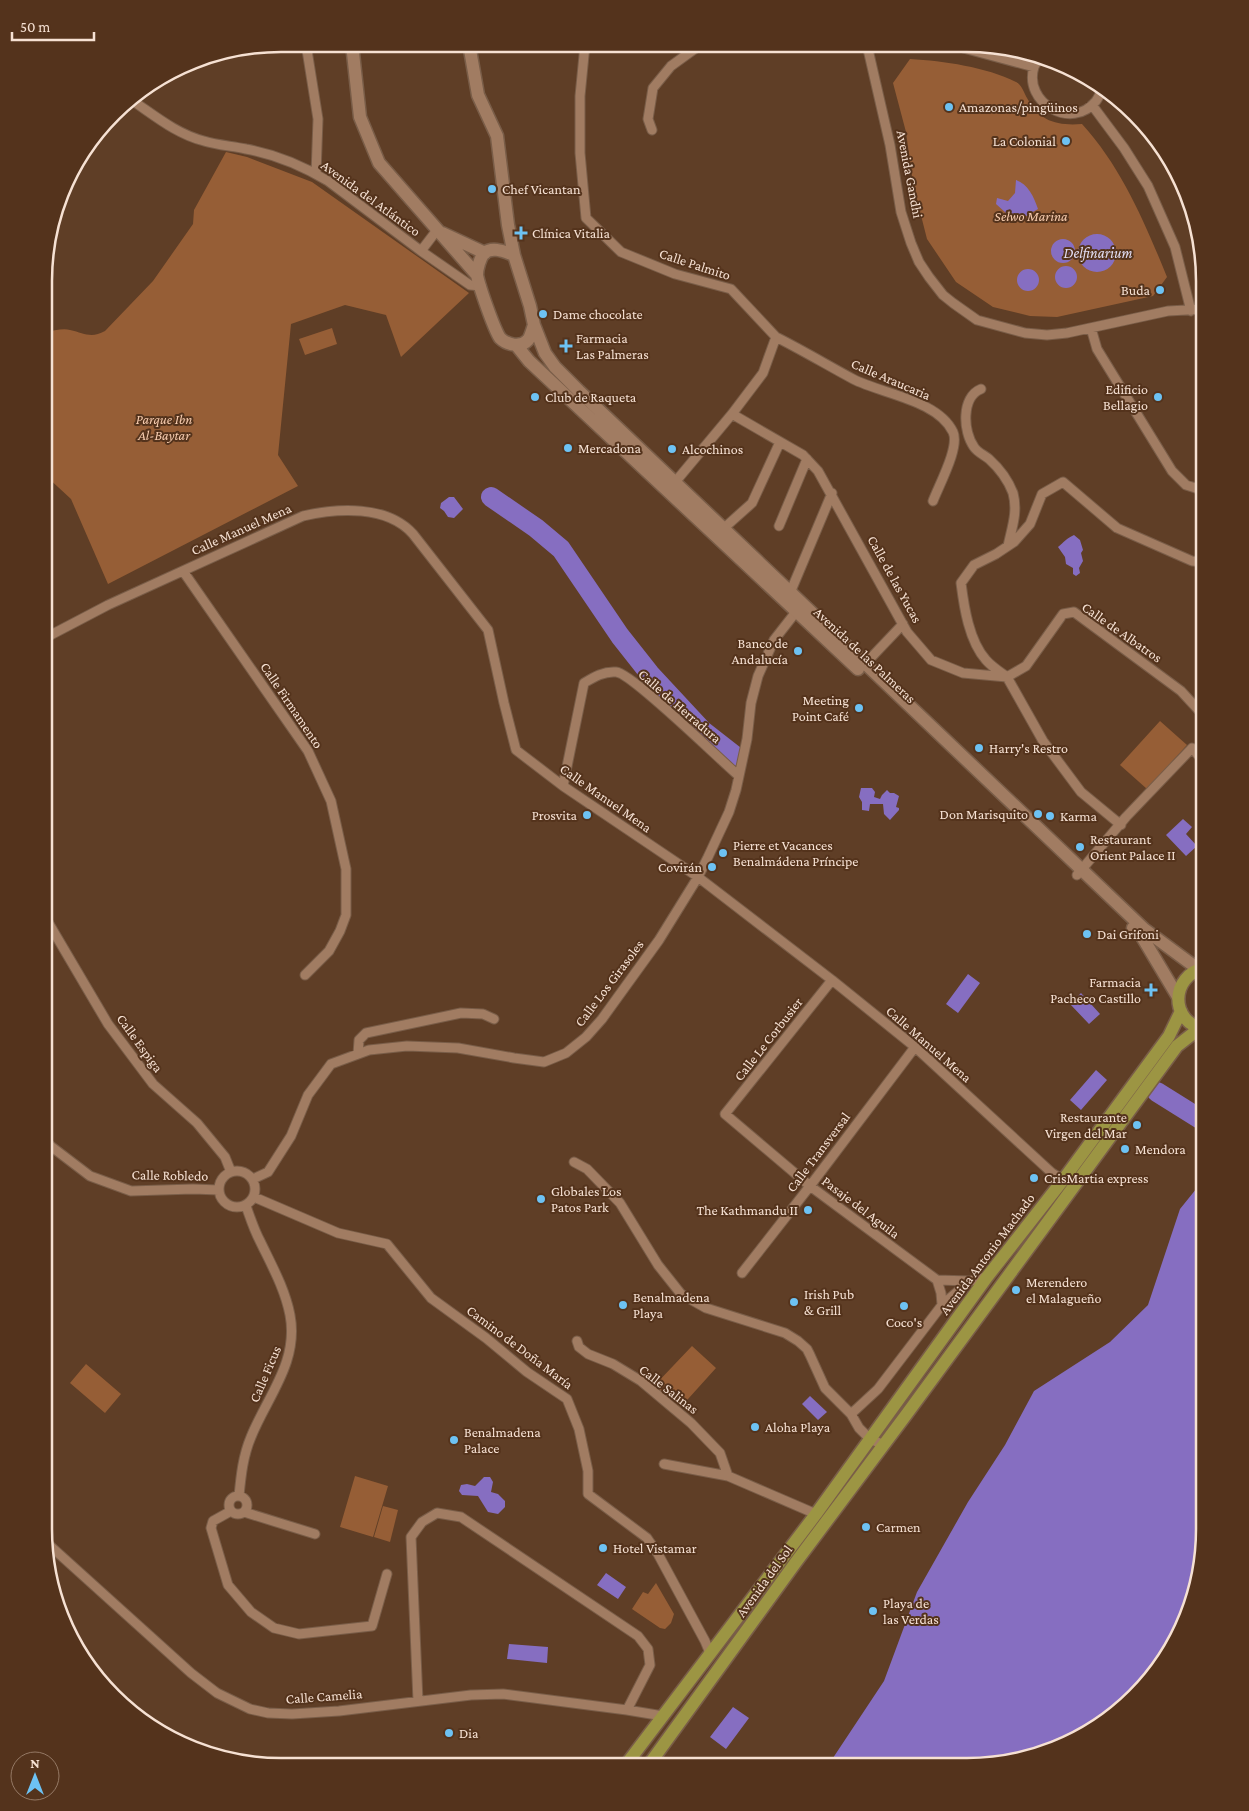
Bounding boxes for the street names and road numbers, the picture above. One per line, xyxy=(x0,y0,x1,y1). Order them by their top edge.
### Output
street label: Avenida Gandhi xyxy=(894,129,926,220)
street label: Avenida del Atlántico xyxy=(318,157,424,239)
street label: Calle Palmito xyxy=(657,245,733,283)
street label: Calle Araucaria xyxy=(849,355,934,403)
street label: Calle Manuel Mena xyxy=(188,500,294,558)
street label: Calle de las Yucas xyxy=(864,533,926,625)
street label: Calle de Albatros xyxy=(1079,598,1165,666)
street label: Avenida de las Palmeras xyxy=(811,604,919,706)
street label: Calle Firmamento xyxy=(257,659,327,751)
street label: Calle de Herradura xyxy=(635,666,725,747)
street label: Calle Manuel Mena xyxy=(557,760,655,836)
street label: Calle Los Girasoles xyxy=(571,937,647,1029)
street label: Calle Le Corbusier xyxy=(730,994,806,1084)
street label: Calle Manuel Mena xyxy=(883,1003,975,1086)
street label: Calle Espiga xyxy=(114,1011,167,1076)
street label: Calle Transversal xyxy=(783,1109,853,1195)
street label: Calle Robledo xyxy=(132,1166,209,1184)
street label: Pasaje del Aguila xyxy=(818,1173,903,1243)
street label: Avenida Antonio Machado xyxy=(936,1190,1038,1318)
street label: Camino de Doña María xyxy=(464,1302,577,1392)
street label: Calle Ficus xyxy=(246,1343,284,1405)
street label: Calle Salinas xyxy=(636,1361,702,1417)
street label: Avenida del Sol xyxy=(733,1542,796,1620)
street label: Calle Camelia xyxy=(285,1685,363,1707)

